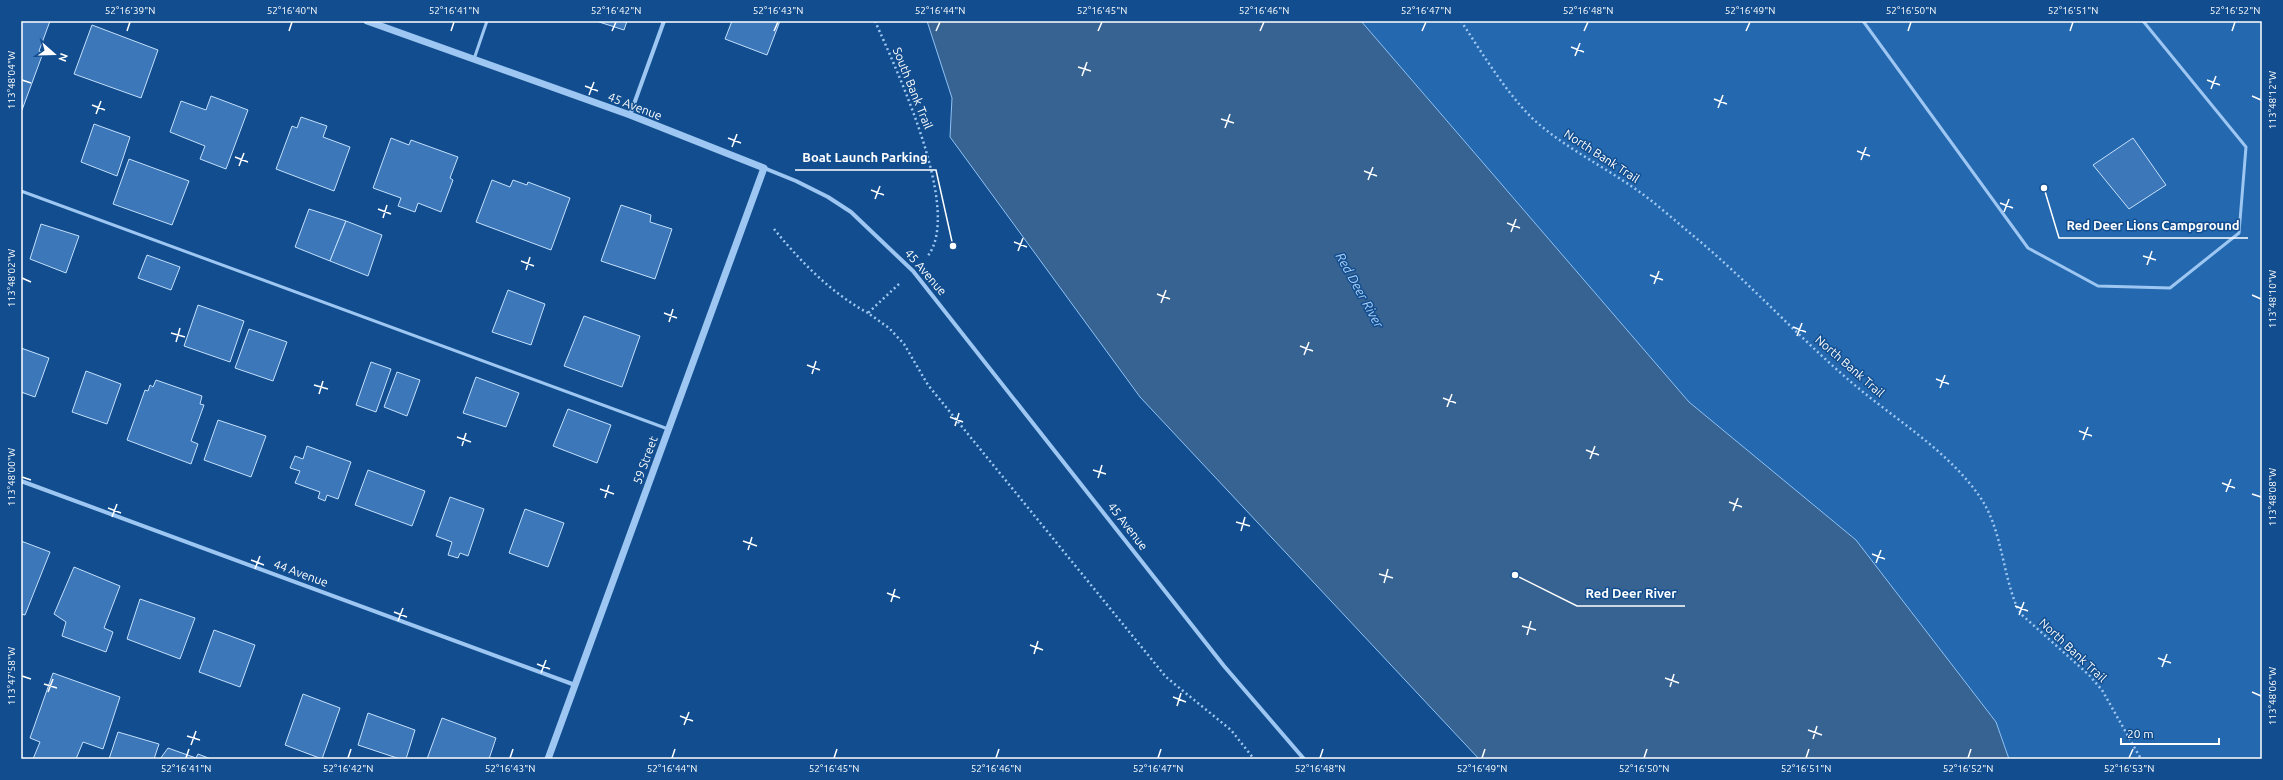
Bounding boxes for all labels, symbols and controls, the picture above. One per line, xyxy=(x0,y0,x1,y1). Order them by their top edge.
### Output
text: 52°16'39"N xyxy=(105,5,155,16)
text: 52°16'40"N xyxy=(267,5,317,16)
text: 52°16'41"N xyxy=(429,5,479,16)
text: 52°16'42"N xyxy=(591,5,641,16)
text: 52°16'43"N xyxy=(753,5,803,16)
text: 52°16'44"N xyxy=(915,5,965,16)
text: 52°16'45"N xyxy=(1077,5,1127,16)
text: 52°16'46"N xyxy=(1239,5,1289,16)
text: 52°16'47"N xyxy=(1401,5,1451,16)
text: 52°16'48"N xyxy=(1563,5,1613,16)
text: 52°16'49"N xyxy=(1725,5,1775,16)
text: 52°16'50"N xyxy=(1886,5,1936,16)
text: 52°16'51"N xyxy=(2048,5,2098,16)
text: 52°16'52"N xyxy=(2210,5,2260,16)
north arrow xyxy=(34,34,74,74)
street label: South Bank Trail xyxy=(891,45,935,131)
text: 113°48'04"W xyxy=(6,51,17,109)
text: N xyxy=(56,52,70,63)
text: 113°48'12"W xyxy=(2267,71,2278,129)
street label: 45 Avenue xyxy=(606,90,664,122)
street label: North Bank Trail xyxy=(1562,127,1642,185)
callout: Boat Launch Parking xyxy=(795,145,936,170)
text: Boat Launch Parking xyxy=(802,150,928,164)
callout: Red Deer Lions Campground xyxy=(2059,213,2248,238)
text: Red Deer Lions Campground xyxy=(2066,218,2240,232)
street label: 45 Avenue xyxy=(902,246,950,298)
text: 113°48'02"W xyxy=(6,249,17,307)
water label: Red Deer River xyxy=(1334,250,1387,331)
text: 113°48'10"W xyxy=(2267,270,2278,328)
street label: North Bank Trail xyxy=(1813,333,1887,399)
street label: 59 Street xyxy=(630,434,660,486)
text: 113°48'00"W xyxy=(6,448,17,506)
text: 113°48'08"W xyxy=(2267,468,2278,526)
street label: 45 Avenue xyxy=(1105,500,1151,552)
street label: 44 Avenue xyxy=(272,557,330,589)
callout: Red Deer River xyxy=(1577,581,1685,606)
text: Red Deer River xyxy=(1585,586,1677,600)
street label: North Bank Trail xyxy=(2037,616,2109,684)
text: 113°47'58"W xyxy=(6,647,17,705)
text: 113°48'06"W xyxy=(2267,667,2278,725)
scale bar xyxy=(2121,720,2219,746)
text: 20 m xyxy=(2127,727,2154,740)
text: 52°16'41"N xyxy=(161,763,211,774)
text: 52°16'42"N xyxy=(323,763,373,774)
text: 52°16'43"N xyxy=(485,763,535,774)
text: 52°16'44"N xyxy=(647,763,697,774)
text: 52°16'45"N xyxy=(809,763,859,774)
text: 52°16'46"N xyxy=(971,763,1021,774)
text: 52°16'47"N xyxy=(1133,763,1183,774)
text: 52°16'48"N xyxy=(1295,763,1345,774)
text: 52°16'49"N xyxy=(1457,763,1507,774)
text: 52°16'50"N xyxy=(1619,763,1669,774)
text: 52°16'51"N xyxy=(1781,763,1831,774)
text: 52°16'52"N xyxy=(1943,763,1993,774)
text: 52°16'53"N xyxy=(2104,763,2154,774)

